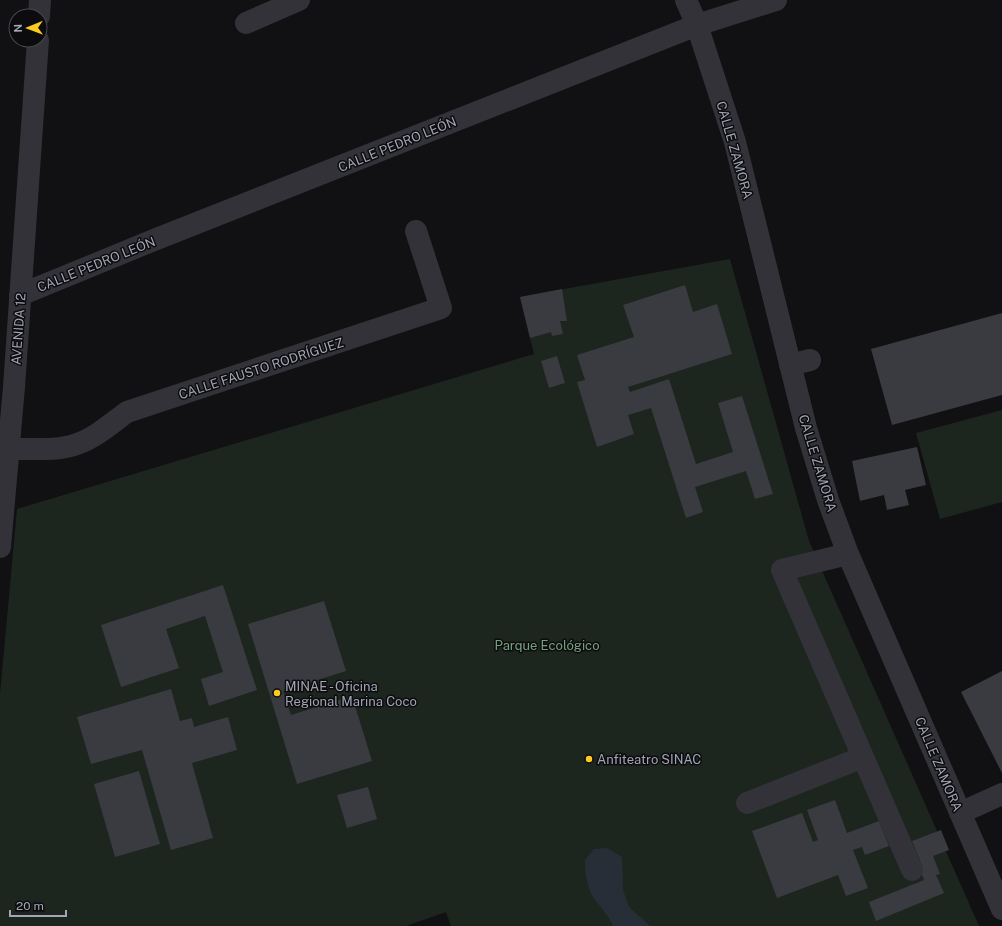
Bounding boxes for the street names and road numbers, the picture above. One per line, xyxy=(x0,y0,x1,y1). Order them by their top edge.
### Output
street label: CALLE ZAMORA xyxy=(713,100,756,201)
street label: CALLE PEDRO LEÓN xyxy=(336,113,458,175)
street label: CALLE PEDRO LEÓN xyxy=(35,233,157,295)
street label: AVENIDA 12 xyxy=(8,292,29,366)
street label: CALLE FAUSTO RODRÍGUEZ xyxy=(176,334,346,402)
street label: CALLE ZAMORA xyxy=(796,413,839,514)
street label: CALLE ZAMORA xyxy=(912,715,965,814)

